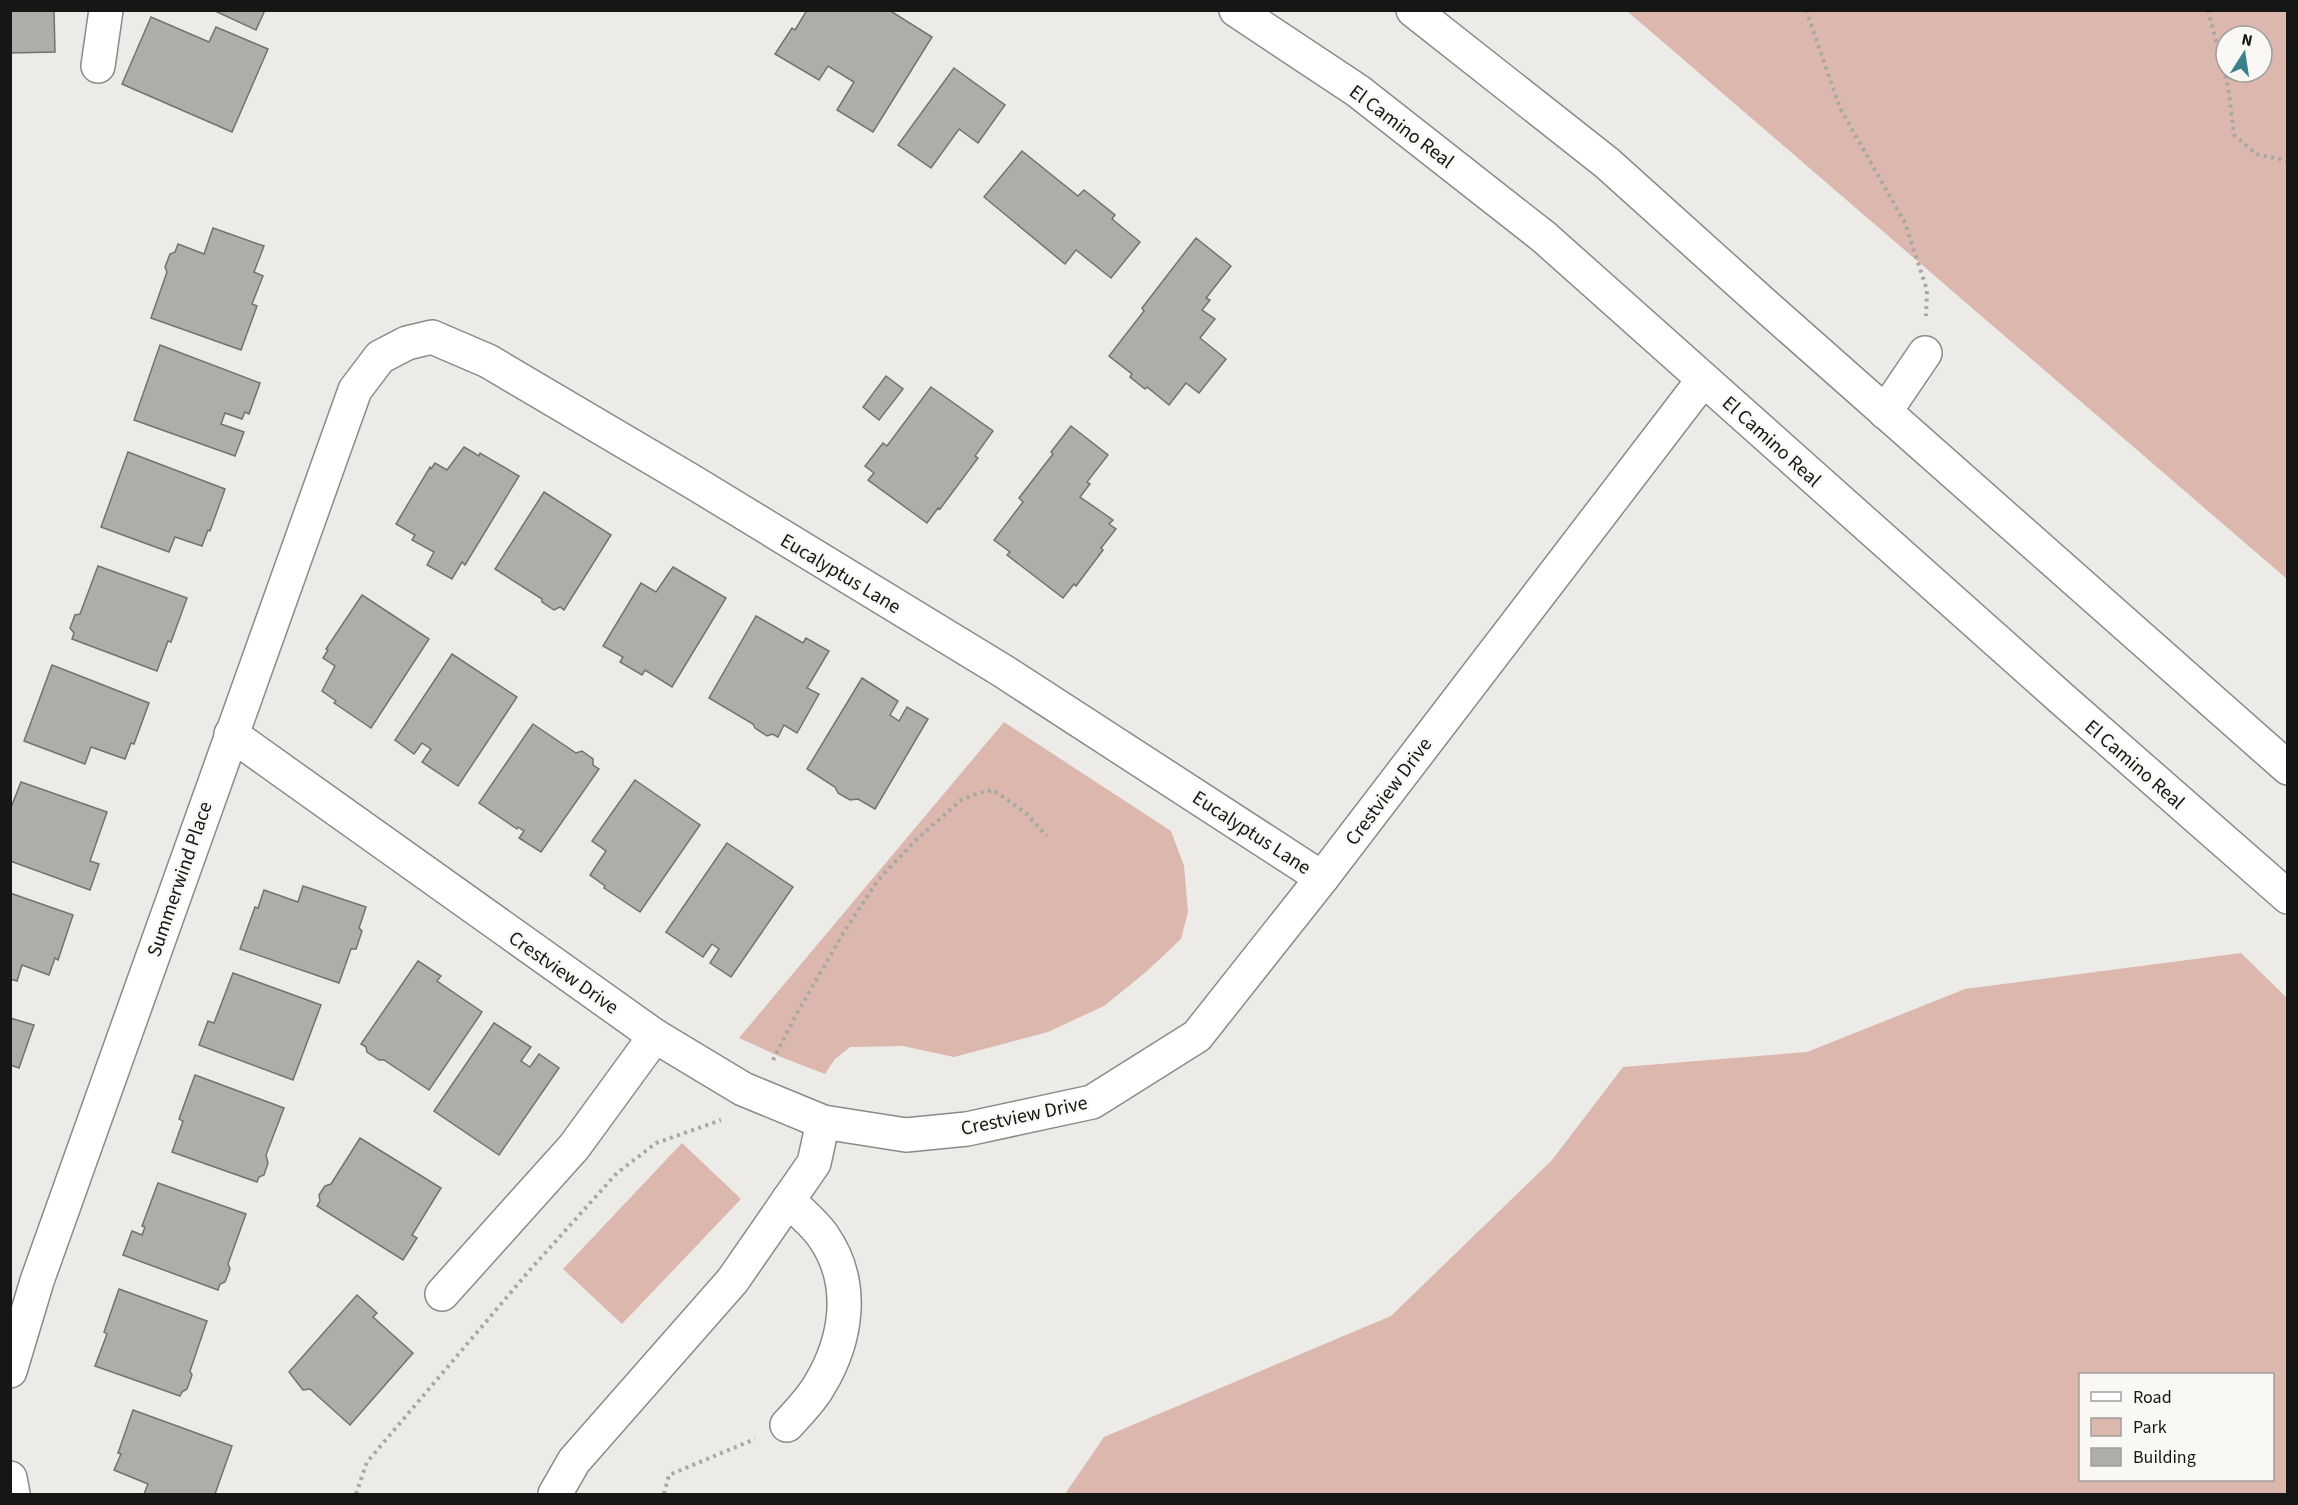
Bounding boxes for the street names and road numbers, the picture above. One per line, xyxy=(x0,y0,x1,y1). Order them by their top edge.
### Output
street label: El Camino Real xyxy=(1343,78,1460,175)
street label: El Camino Real xyxy=(1716,390,1827,494)
street label: Eucalyptus Lane xyxy=(775,527,906,621)
street label: El Camino Real xyxy=(2078,713,2190,816)
street label: Crestview Drive xyxy=(1339,732,1439,851)
street label: Eucalyptus Lane xyxy=(1187,784,1316,882)
street label: Summerwind Place xyxy=(140,798,220,961)
street label: Crestview Drive xyxy=(503,924,624,1021)
street label: Crestview Drive xyxy=(958,1089,1090,1143)

